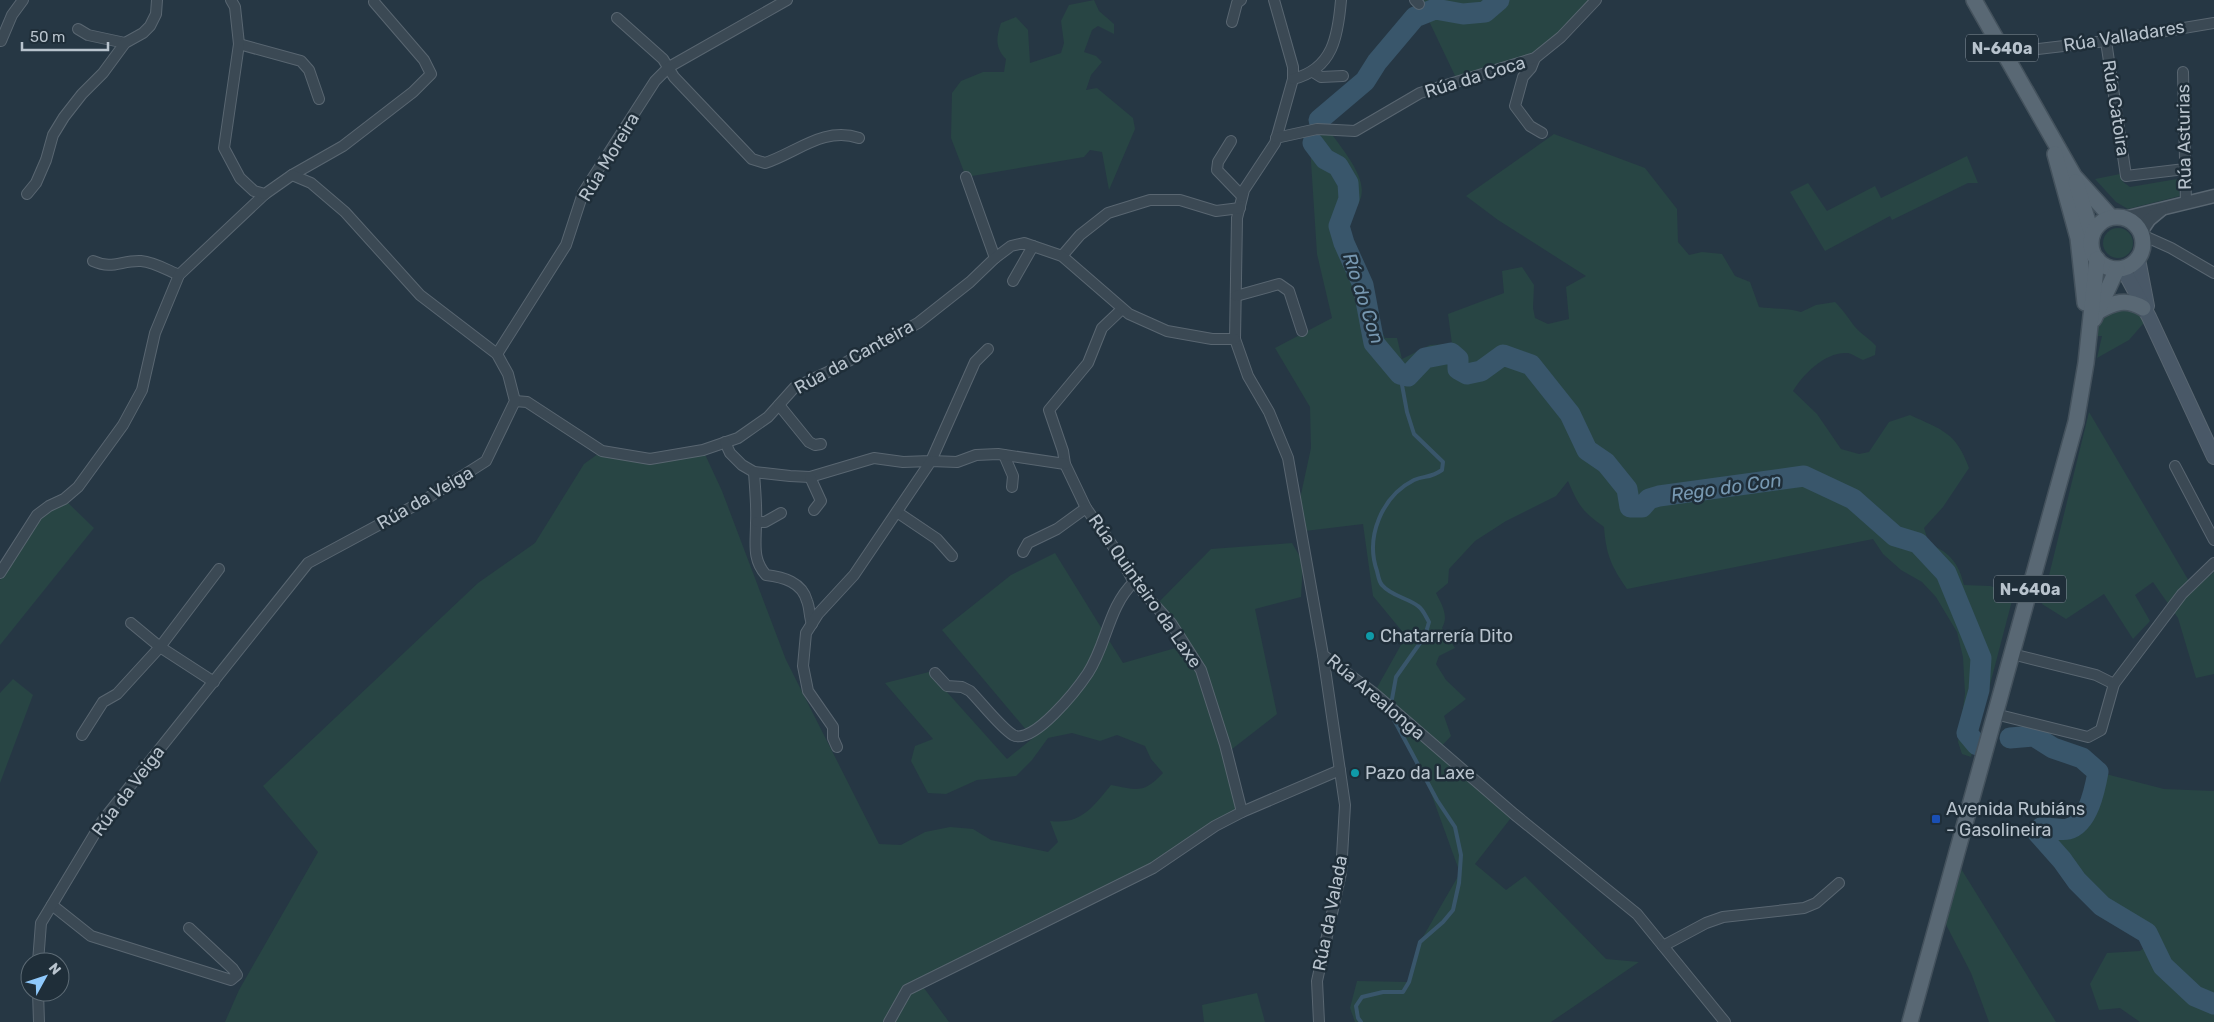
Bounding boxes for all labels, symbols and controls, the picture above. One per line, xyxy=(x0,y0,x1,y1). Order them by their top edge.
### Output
street label: Rúa Valladares xyxy=(2062,16,2186,56)
scale bar xyxy=(22,20,109,52)
text: 50 m xyxy=(30,28,65,46)
road number: N-640a xyxy=(1966,34,2038,62)
street label: Rúa da Coca xyxy=(1422,51,1528,103)
street label: Rúa Catoira xyxy=(2098,58,2134,158)
street label: Rúa Asturias xyxy=(2172,84,2196,190)
street label: Rúa Moreira xyxy=(574,109,644,205)
water label: Río do Con xyxy=(1338,250,1389,347)
street label: Rúa da Canteira xyxy=(791,315,917,399)
street label: Rúa da Veiga xyxy=(373,462,477,534)
water label: Rego do Con xyxy=(1669,468,1783,507)
street label: Rúa Quinteiro da Laxe xyxy=(1084,510,1206,672)
road number: N-640a xyxy=(1994,576,2066,602)
place label: Chatarrería Dito xyxy=(1380,625,1513,647)
marker: Chatarrería Dito xyxy=(1364,630,1376,642)
street label: Rúa Arealonga xyxy=(1322,650,1430,744)
street label: Rúa da Veiga xyxy=(87,741,169,841)
place label: Pazo da Laxe xyxy=(1365,762,1475,784)
marker: Pazo da Laxe xyxy=(1349,767,1361,779)
place label: Avenida Rubiáns - Gasolineira xyxy=(1946,798,2085,841)
marker: Avenida Rubiáns - Gasolineira xyxy=(1930,813,1942,825)
street label: Rúa da Valada xyxy=(1308,853,1352,973)
north arrow xyxy=(20,952,70,1002)
text: N xyxy=(45,960,64,978)

